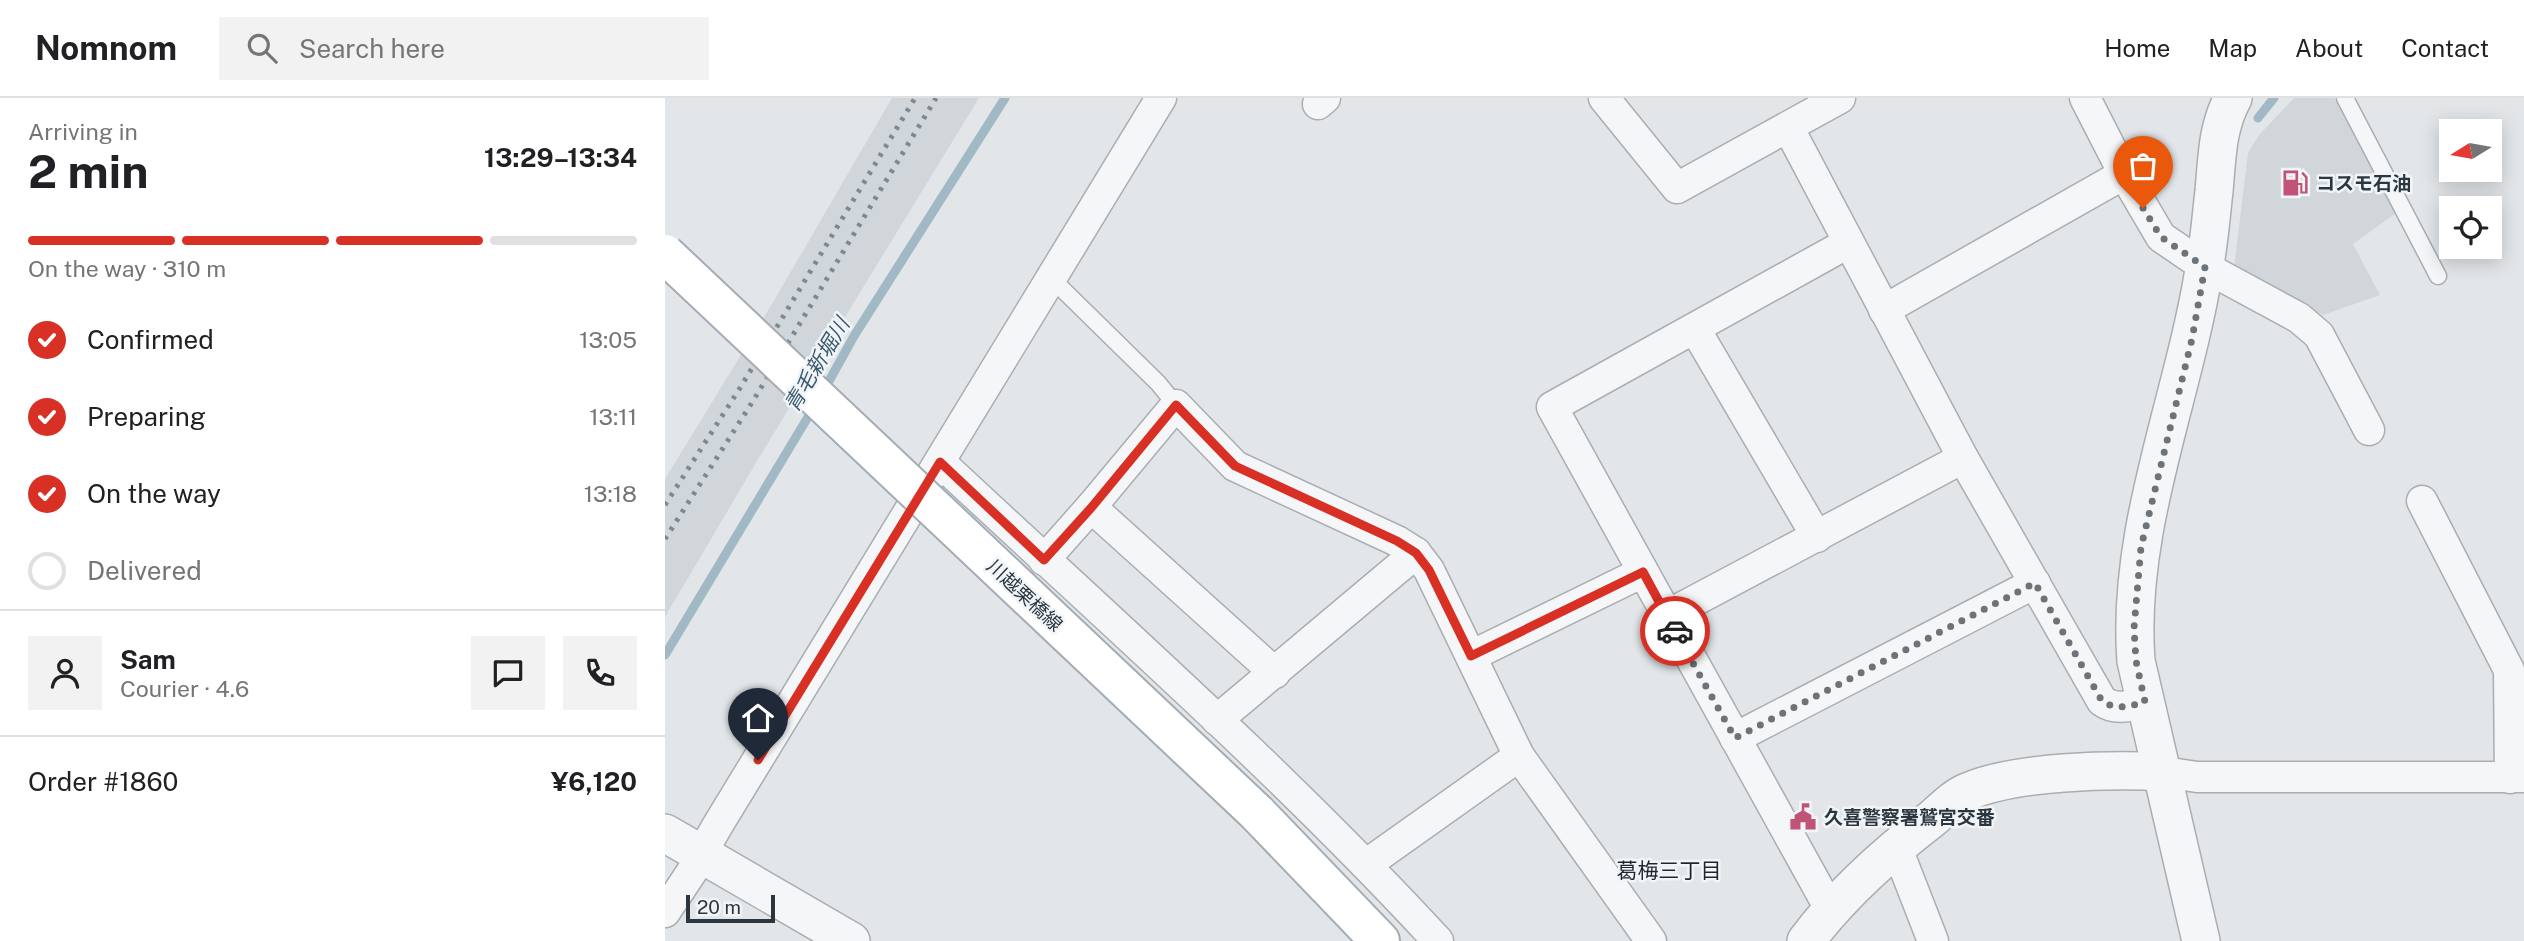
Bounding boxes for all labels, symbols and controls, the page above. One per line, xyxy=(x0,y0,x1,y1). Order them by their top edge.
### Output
search box xyxy=(219,17,709,80)
text: Nomnom xyxy=(35,29,177,67)
icon: search xyxy=(243,29,281,67)
text: Search here xyxy=(299,33,445,64)
text: Home xyxy=(2104,34,2170,62)
text: Map xyxy=(2208,34,2257,62)
text: About xyxy=(2295,34,2363,62)
text: Contact xyxy=(2401,34,2489,62)
text: Arriving in xyxy=(28,118,138,145)
north arrow xyxy=(2439,119,2503,182)
map controls xyxy=(2439,119,2502,259)
pin xyxy=(2113,136,2173,208)
text: 13:29–13:34 xyxy=(484,142,637,173)
text: 2 min xyxy=(28,144,148,198)
icon: bag xyxy=(2124,147,2162,185)
fuel station icon: コスモ石油 xyxy=(2280,168,2310,198)
place label: コスモ石油 xyxy=(2316,172,2411,194)
button: locate xyxy=(2439,196,2502,259)
text: On the way · 310 m xyxy=(28,255,226,282)
water label: 青毛新堀川 xyxy=(779,312,855,416)
icon: check xyxy=(28,321,66,359)
text: Confirmed xyxy=(87,324,214,355)
text: 13:05 xyxy=(579,326,637,353)
icon: check xyxy=(28,398,66,436)
text: Preparing xyxy=(87,401,206,432)
text: 13:11 xyxy=(589,403,637,430)
icon: check xyxy=(28,475,66,513)
text: On the way xyxy=(87,478,221,509)
text: 13:18 xyxy=(584,480,637,507)
text: Delivered xyxy=(87,555,202,586)
street label: 川越栗橋線 xyxy=(983,555,1067,635)
courier xyxy=(1640,596,1710,666)
icon: car xyxy=(1656,612,1694,650)
button: person xyxy=(28,636,102,710)
button: chat xyxy=(471,636,545,710)
button: phone xyxy=(563,636,637,710)
text: Sam xyxy=(120,644,176,675)
text: Courier · 4.6 xyxy=(120,675,249,702)
pin xyxy=(728,688,788,760)
icon: home xyxy=(739,699,777,737)
text: Order #1860 xyxy=(28,766,178,797)
text: ¥6,120 xyxy=(551,766,637,797)
public building icon: 久喜警察署鷲宮交番 xyxy=(1788,802,1818,832)
place label: 久喜警察署鷲宮交番 xyxy=(1824,806,1995,828)
district label: 葛梅三丁目 xyxy=(1617,858,1722,883)
scale bar xyxy=(686,892,775,924)
text: 20 m xyxy=(697,896,741,918)

